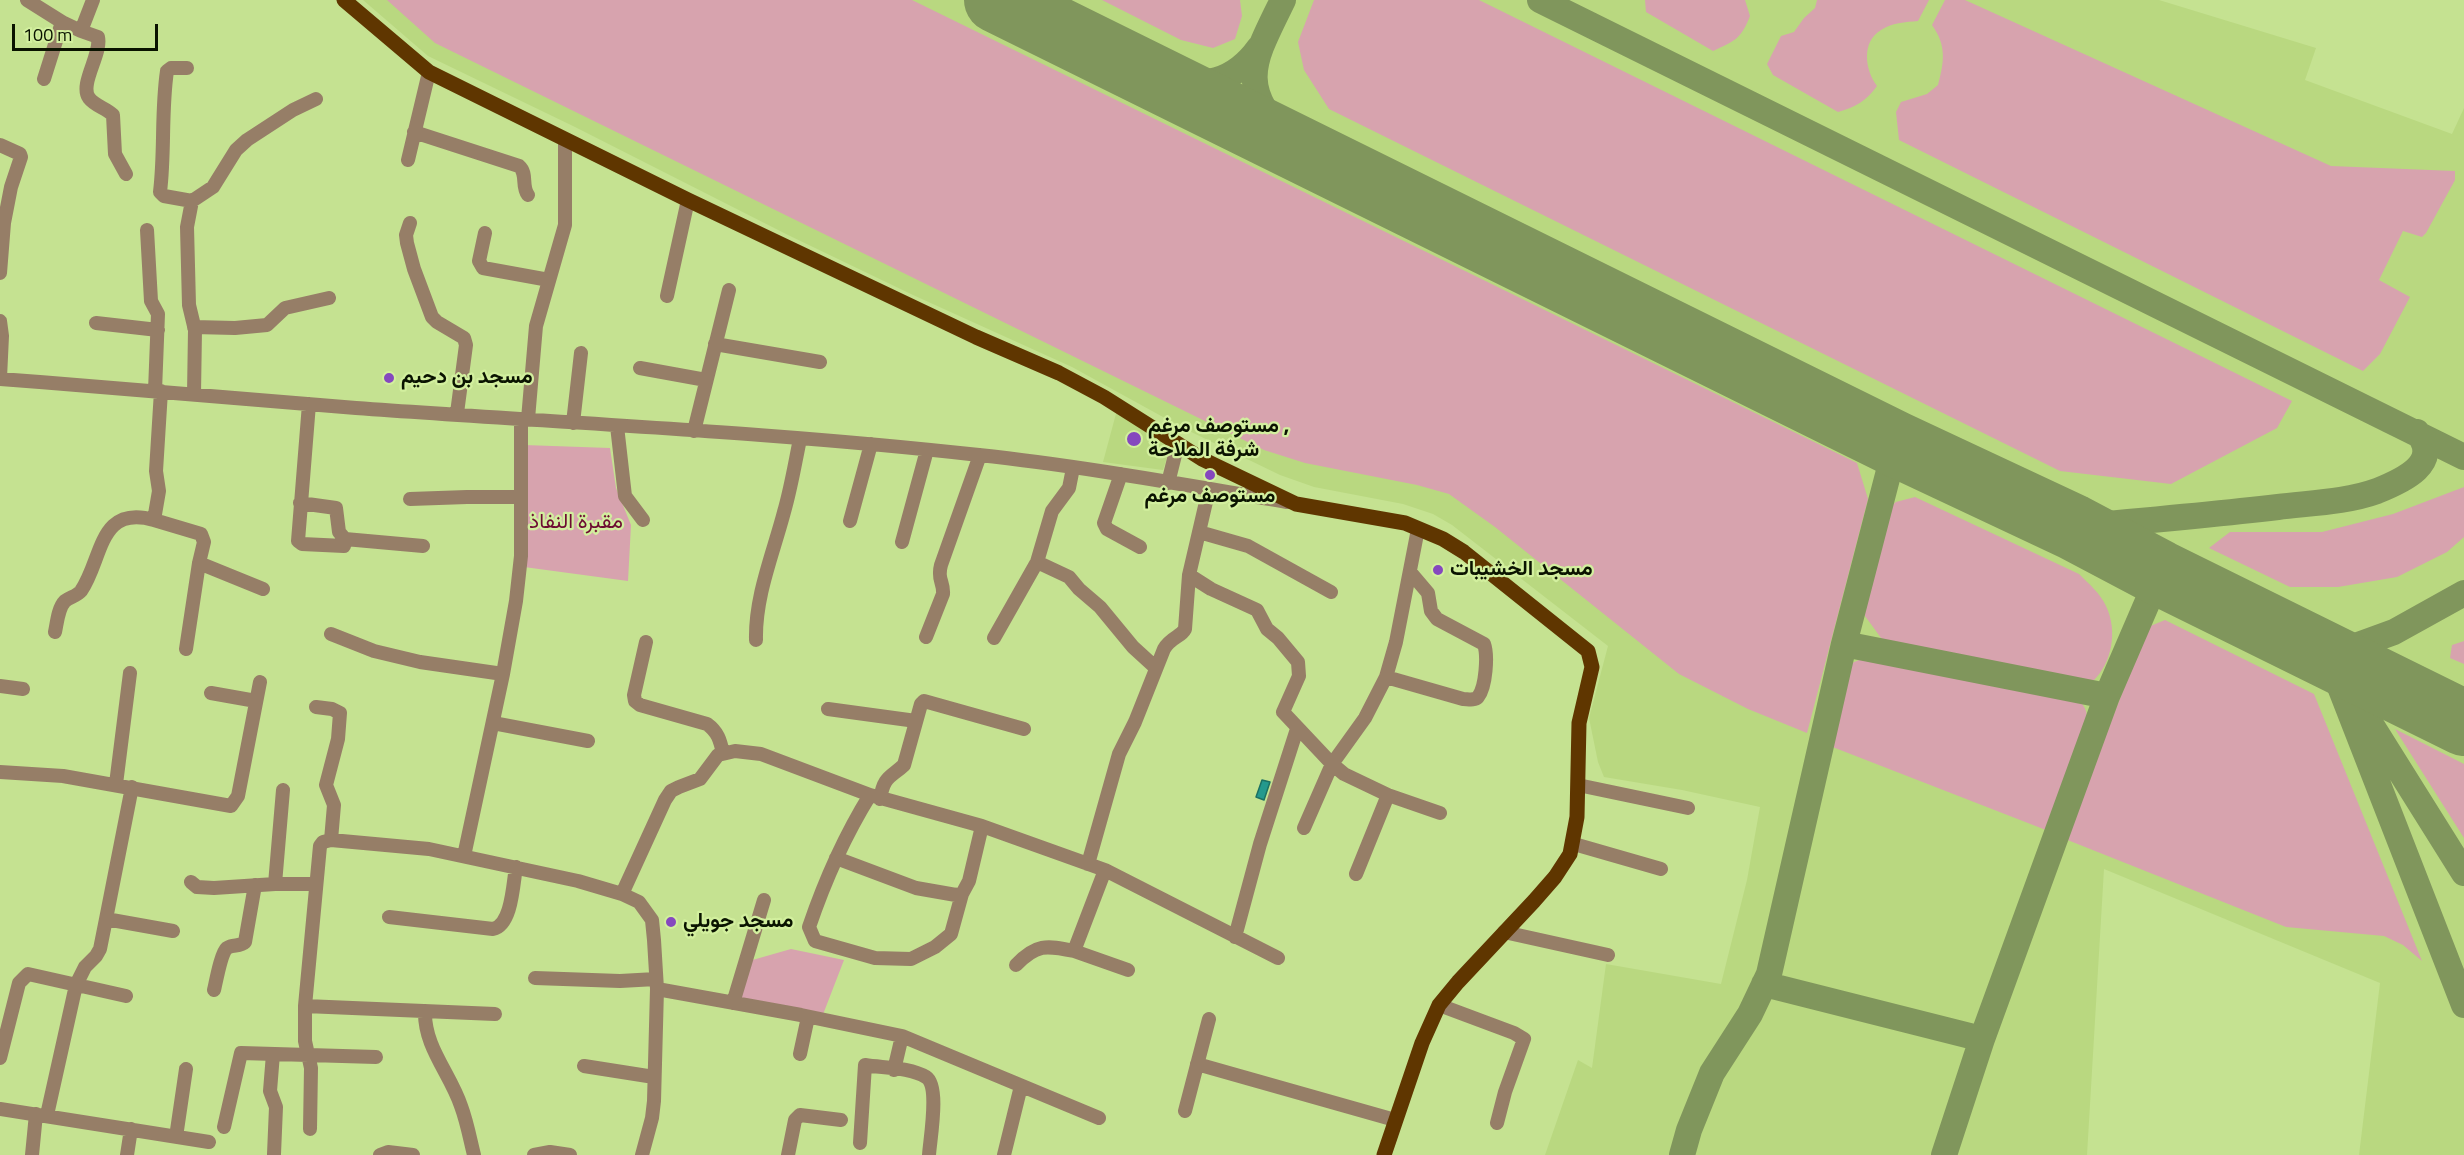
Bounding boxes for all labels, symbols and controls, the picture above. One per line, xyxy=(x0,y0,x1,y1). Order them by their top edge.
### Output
scale bar xyxy=(15,12,160,50)
text: 100 m xyxy=(23,21,72,48)
place label: مسجد بن دحيم xyxy=(401,365,533,391)
marker: مسجد بن دحيم xyxy=(382,371,396,385)
place label: مستوصف مرغم , شرفة الملاحة xyxy=(1148,414,1289,464)
marker: مستوصف مرغم , شرفة الملاحة xyxy=(1125,430,1143,448)
marker: مستوصف مرغم xyxy=(1203,468,1217,482)
place label: مستوصف مرغم xyxy=(1144,484,1276,510)
park label: مقبرة النفاذ xyxy=(529,510,623,536)
place label: مسجد الخشيبات xyxy=(1450,557,1593,583)
marker: مسجد الخشيبات xyxy=(1431,563,1445,577)
place label: مسجد جويلي xyxy=(683,909,793,935)
marker: مسجد جويلي xyxy=(664,915,678,929)

